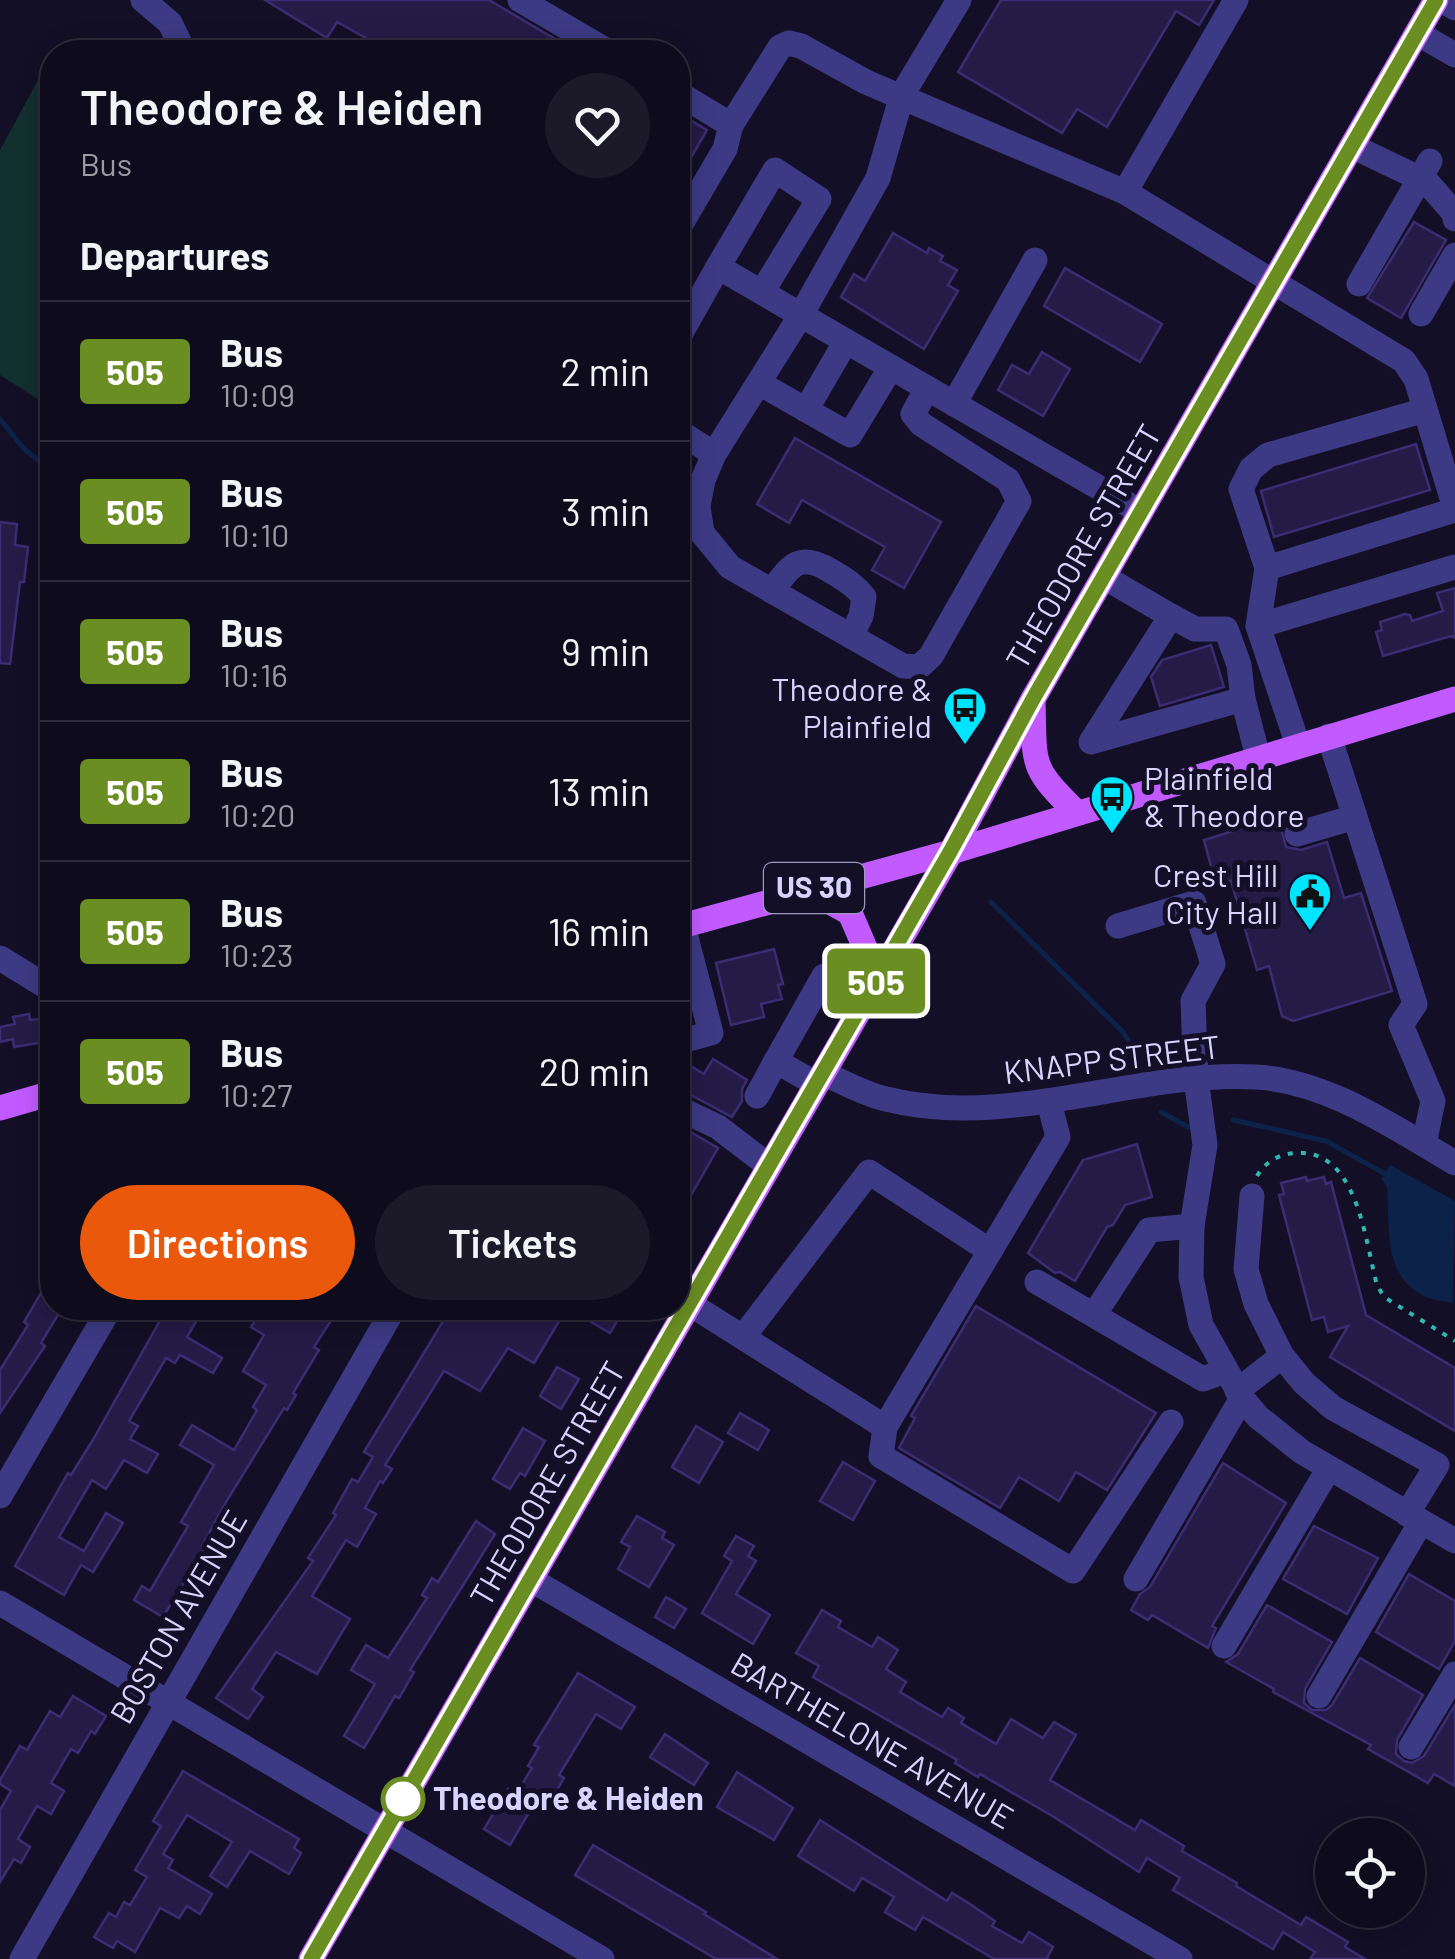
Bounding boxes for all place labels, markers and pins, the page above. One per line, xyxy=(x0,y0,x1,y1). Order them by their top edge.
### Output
place label: Theodore & Plainfield xyxy=(771,669,932,744)
bus stop icon: Theodore & Plainfield xyxy=(942,685,988,746)
place label: Plainfield & Theodore xyxy=(1144,758,1305,833)
bus stop icon: Plainfield & Theodore xyxy=(1089,774,1135,835)
place label: Crest Hill City Hall xyxy=(1153,855,1278,930)
public building icon: Crest Hill City Hall xyxy=(1287,871,1333,932)
marker: Theodore & Heiden xyxy=(382,1778,424,1820)
place label: Theodore & Heiden xyxy=(433,1778,704,1816)

